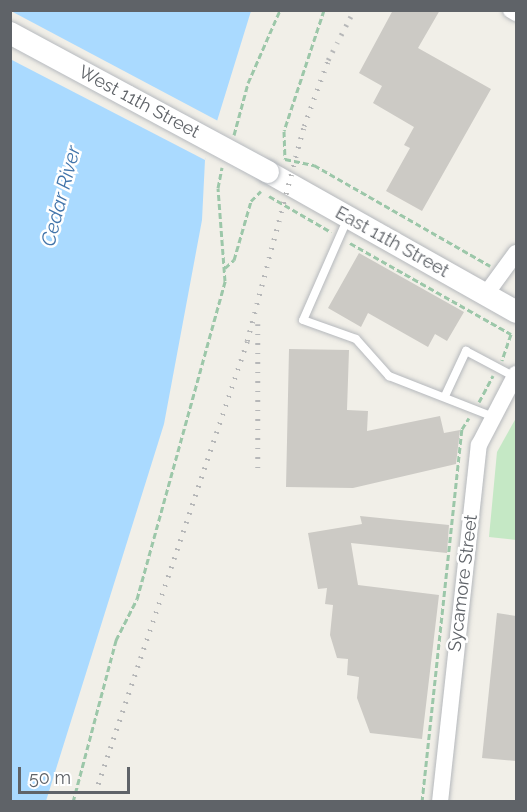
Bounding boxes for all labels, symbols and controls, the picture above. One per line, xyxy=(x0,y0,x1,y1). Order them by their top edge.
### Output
street label: West 11th Street xyxy=(75,61,203,143)
water label: Cedar River xyxy=(36,143,86,249)
street label: East 11th Street xyxy=(331,202,453,282)
street label: Sycamore Street xyxy=(444,513,482,653)
scale bar xyxy=(21,755,134,793)
text: 50 m xyxy=(29,767,71,788)

